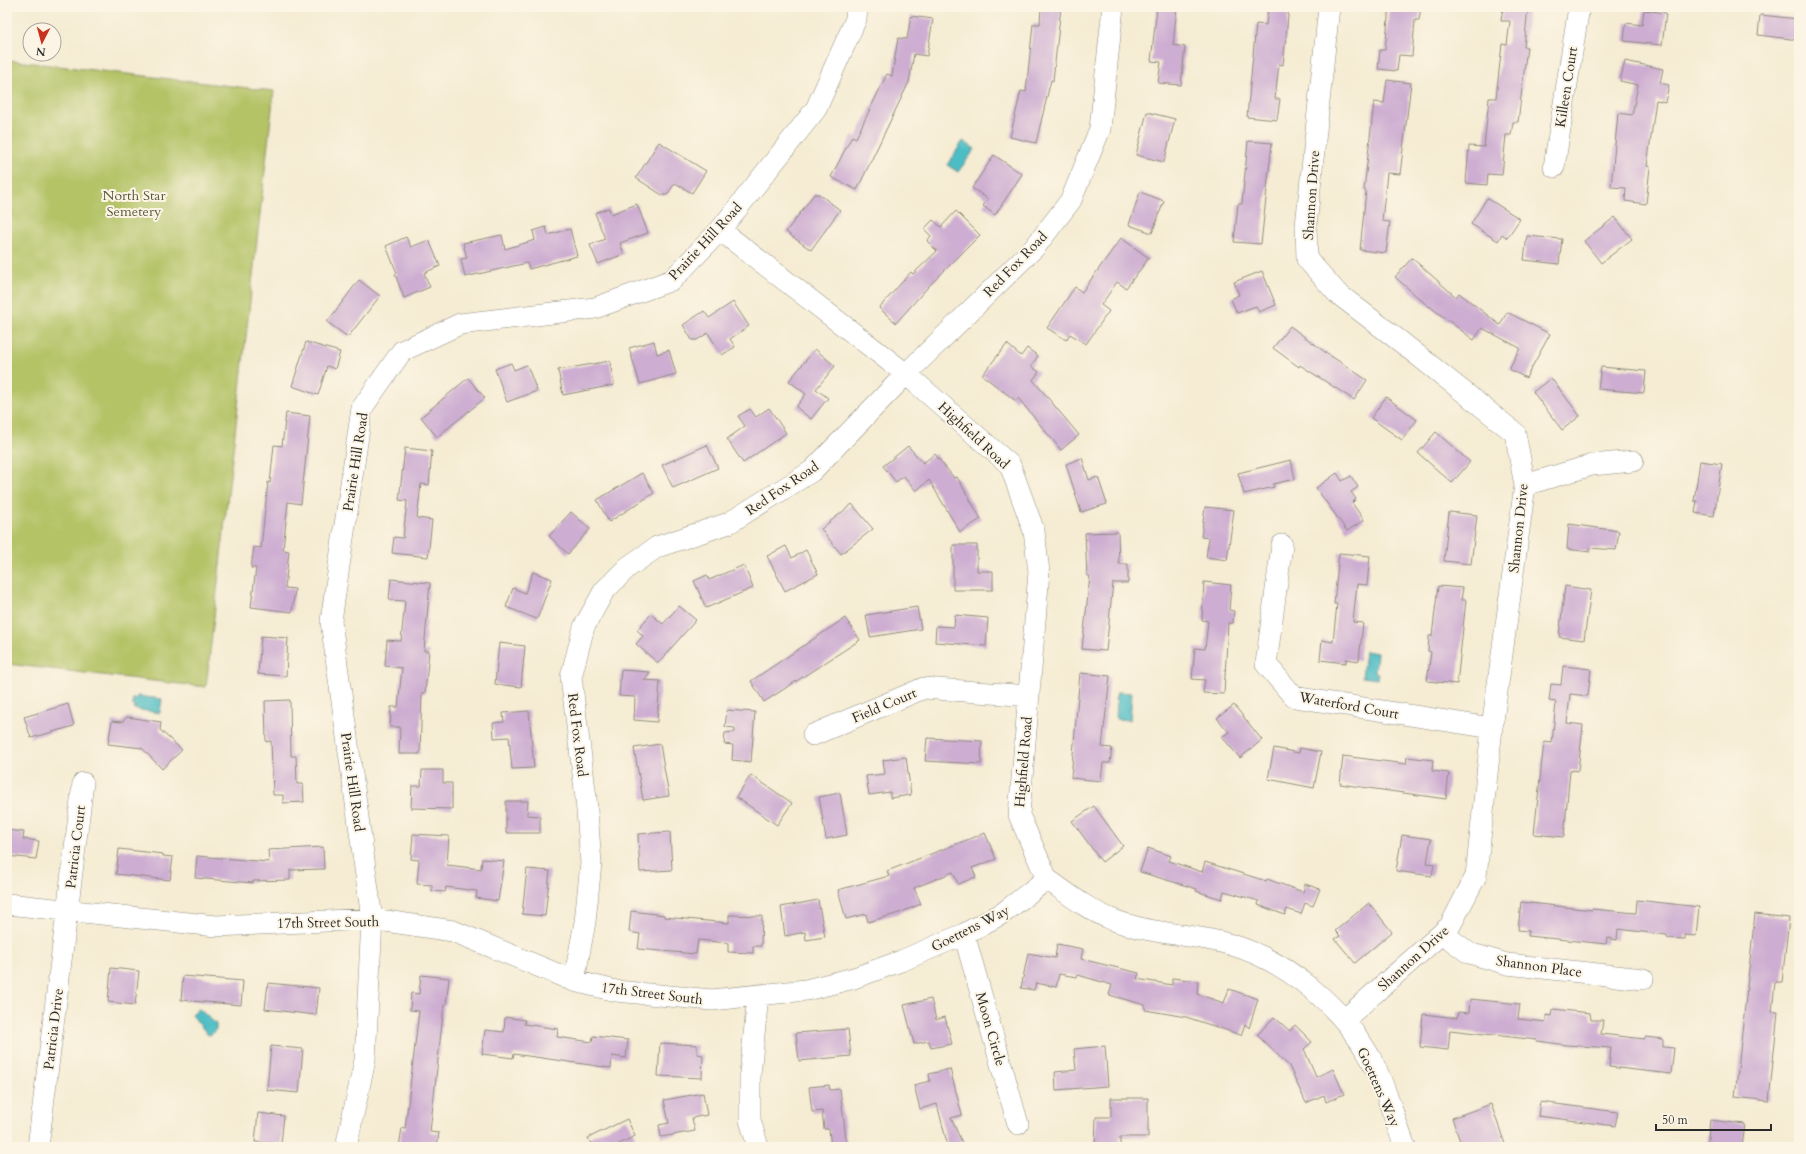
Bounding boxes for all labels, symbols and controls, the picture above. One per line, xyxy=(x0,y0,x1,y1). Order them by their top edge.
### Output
north arrow xyxy=(22,22,62,62)
text: N xyxy=(35,43,47,59)
street label: Killeen Court xyxy=(1551,45,1582,129)
street label: Shannon Drive xyxy=(1299,150,1324,240)
park label: North Star Semetery xyxy=(102,186,166,221)
street label: Prairie Hill Road xyxy=(664,198,747,284)
street label: Red Fox Road xyxy=(979,227,1052,301)
street label: Highfield Road xyxy=(934,397,1014,474)
street label: Prairie Hill Road xyxy=(338,411,373,513)
street label: Red Fox Road xyxy=(742,457,823,520)
street label: Shannon Drive xyxy=(1504,482,1533,574)
street label: Field Court xyxy=(849,683,920,728)
street label: Waterford Court xyxy=(1297,687,1401,724)
street label: Red Fox Road xyxy=(563,692,592,779)
street label: Highfield Road xyxy=(1010,715,1037,808)
street label: Prairie Hill Road xyxy=(336,731,369,833)
street label: Patricia Court xyxy=(61,804,90,890)
street label: Goettens Way xyxy=(928,900,1013,956)
street label: 17th Street South xyxy=(277,912,379,933)
street label: Shannon Drive xyxy=(1374,921,1453,995)
street label: Shannon Place xyxy=(1495,951,1583,982)
street label: 17th Street South xyxy=(600,978,704,1009)
street label: Patricia Drive xyxy=(39,987,68,1071)
street label: Moon Circle xyxy=(971,990,1010,1068)
street label: Goettens Way xyxy=(1352,1044,1405,1131)
scale bar xyxy=(1656,1106,1771,1132)
text: 50 m xyxy=(1662,1112,1689,1128)

